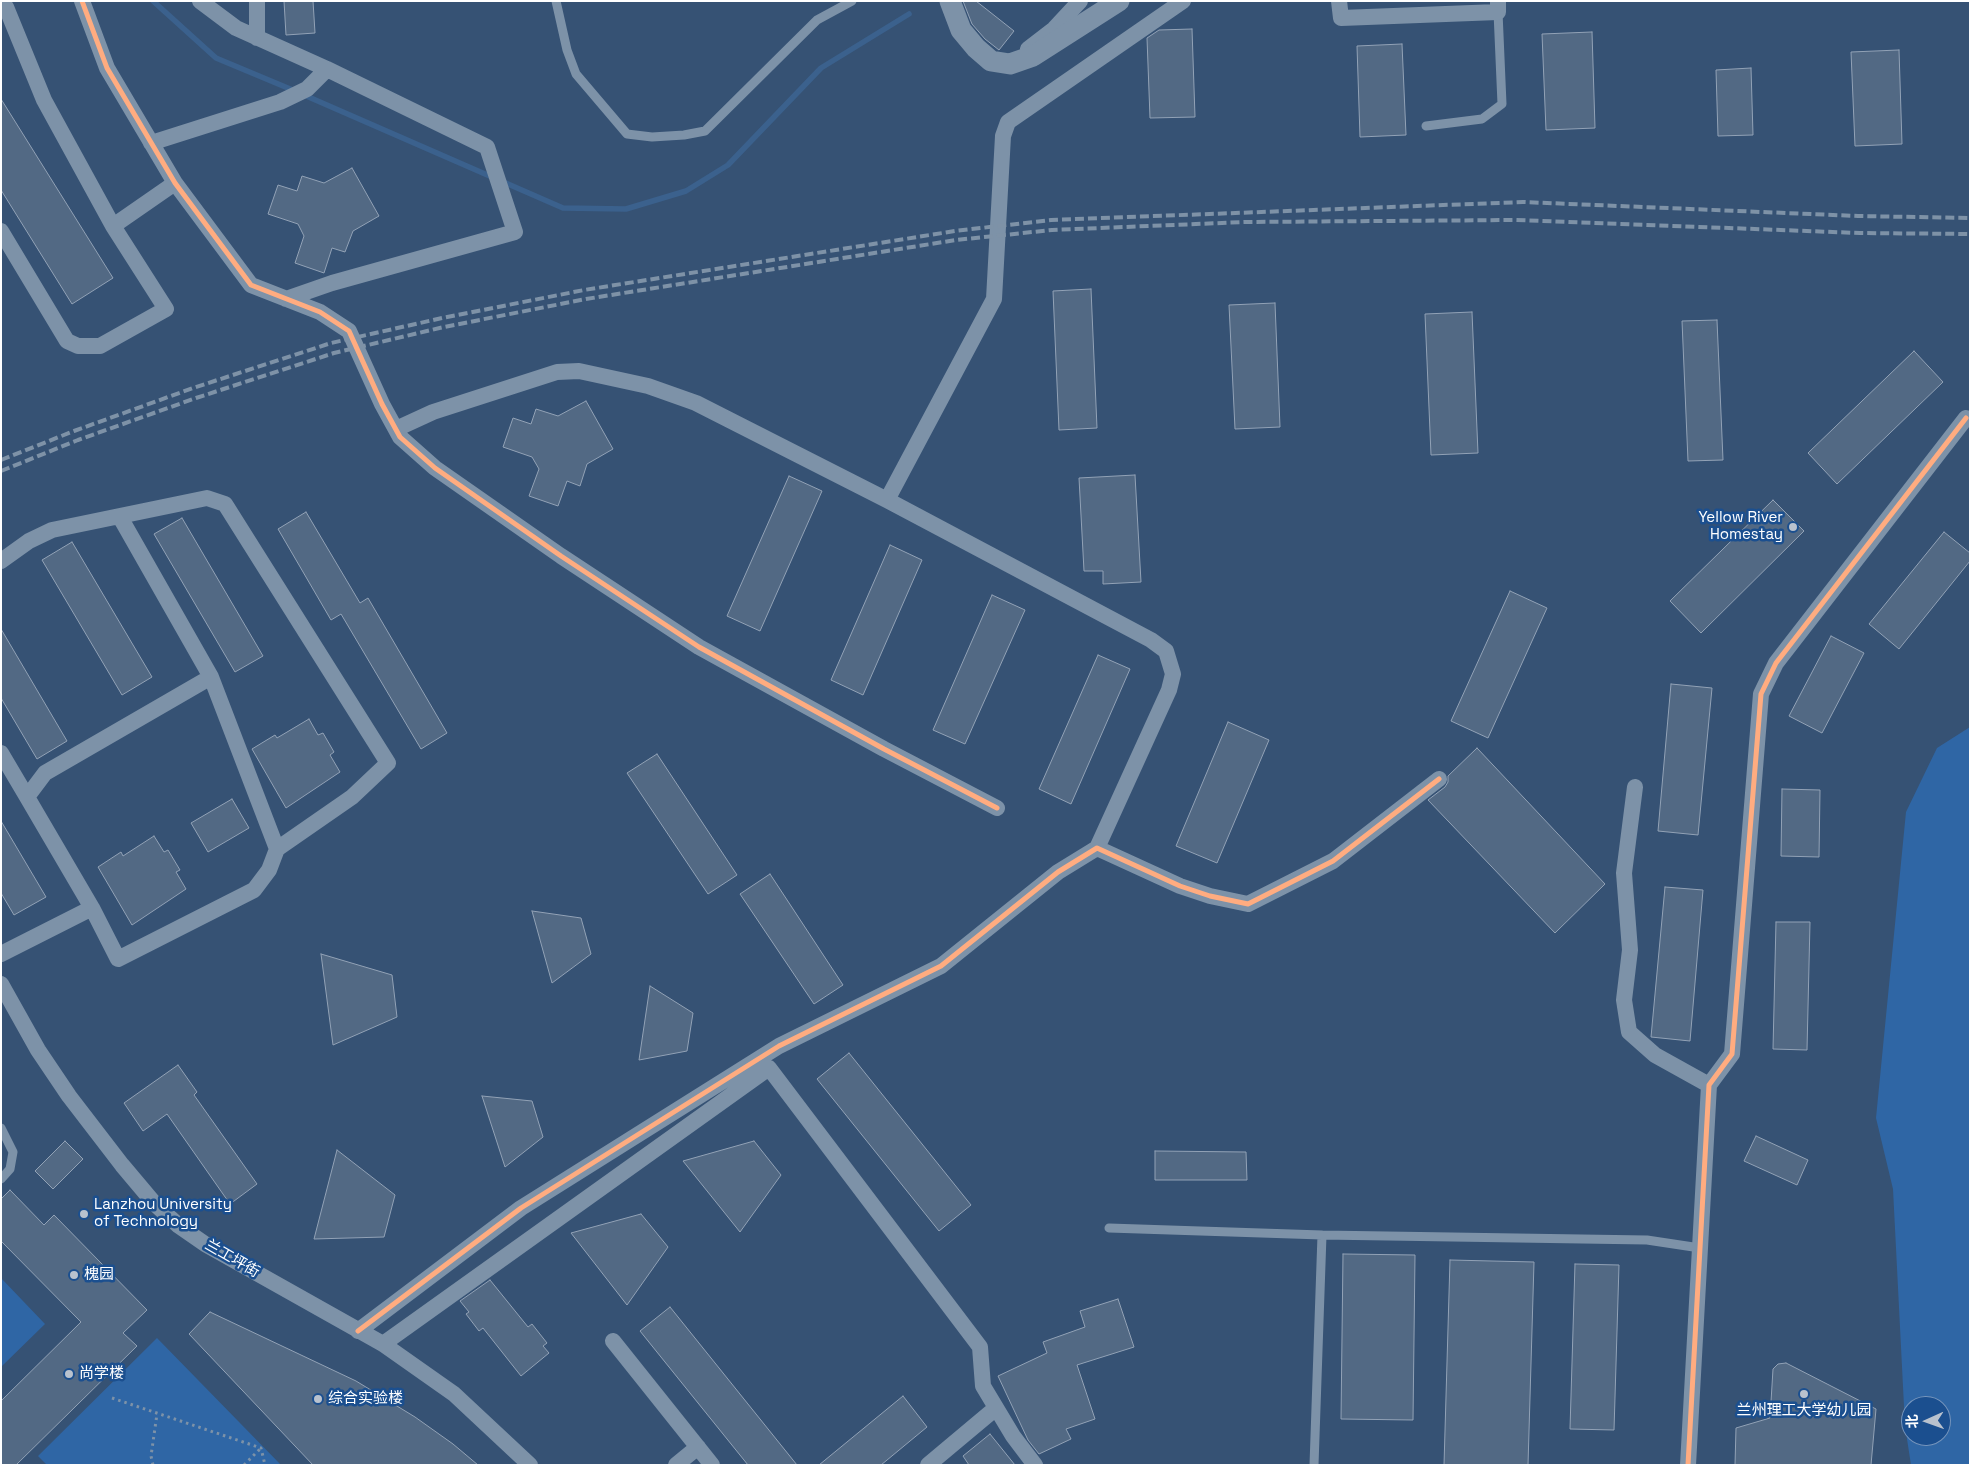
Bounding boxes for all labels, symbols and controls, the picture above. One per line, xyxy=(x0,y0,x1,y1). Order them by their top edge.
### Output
place label: Yellow River Homestay xyxy=(1698,509,1783,544)
marker: Yellow River Homestay xyxy=(1787,521,1799,533)
place label: Lanzhou University of Technology xyxy=(94,1196,232,1231)
marker: Lanzhou University of Technology xyxy=(78,1208,90,1220)
street label: 兰工坪街 xyxy=(202,1236,262,1282)
place label: 槐园 xyxy=(84,1266,114,1284)
marker: 槐园 xyxy=(68,1269,80,1281)
place label: 尚学楼 xyxy=(79,1365,124,1383)
marker: 尚学楼 xyxy=(63,1368,75,1380)
marker: 兰州理工大学幼儿园 xyxy=(1798,1388,1810,1400)
place label: 综合实验楼 xyxy=(328,1390,403,1408)
marker: 综合实验楼 xyxy=(312,1393,324,1405)
north arrow xyxy=(1901,1396,1951,1446)
place label: 兰州理工大学幼儿园 xyxy=(1737,1402,1871,1420)
text: 北 xyxy=(1903,1414,1921,1429)

